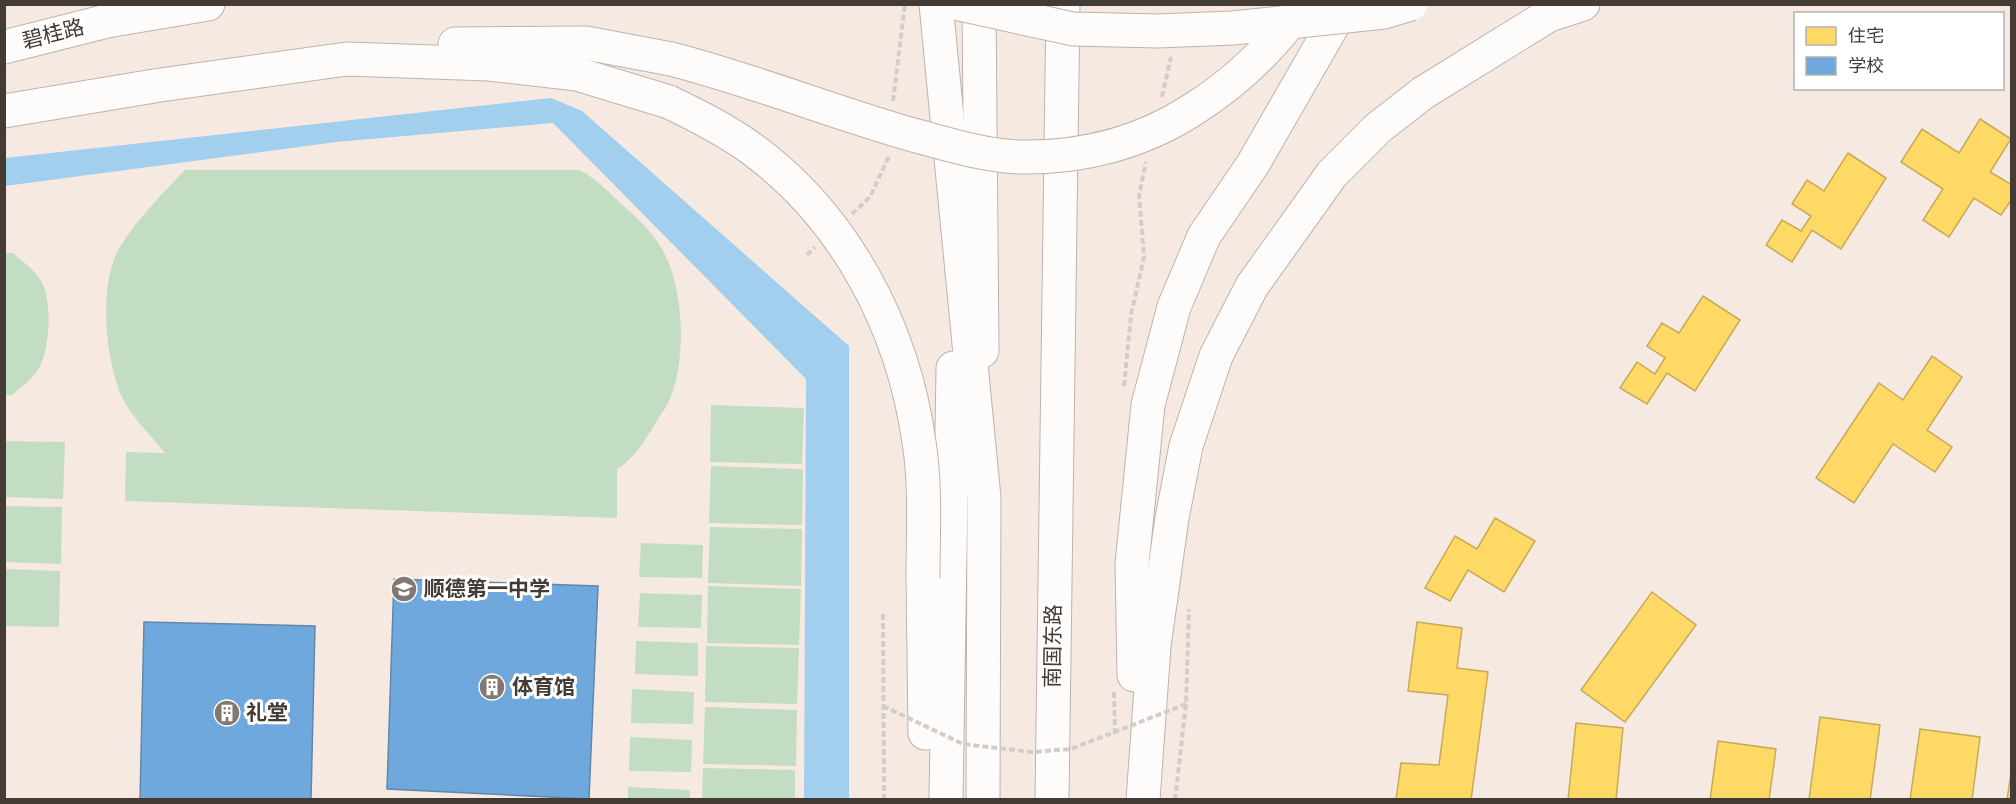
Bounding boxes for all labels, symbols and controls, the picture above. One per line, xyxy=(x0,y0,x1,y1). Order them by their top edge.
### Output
street label: 碧桂路 xyxy=(19,12,87,55)
legend xyxy=(1794,12,2004,90)
text: 住宅 xyxy=(1848,23,1884,48)
text: 学校 xyxy=(1848,53,1884,78)
school or university icon: 顺德第一中学 xyxy=(389,574,419,604)
place label: 顺德第一中学 xyxy=(424,574,550,603)
street label: 南国东路 xyxy=(1037,604,1068,688)
building icon: 体育馆 xyxy=(477,672,507,702)
place label: 体育馆 xyxy=(512,672,575,701)
building icon: 礼堂 xyxy=(212,698,242,728)
place label: 礼堂 xyxy=(246,698,288,727)

